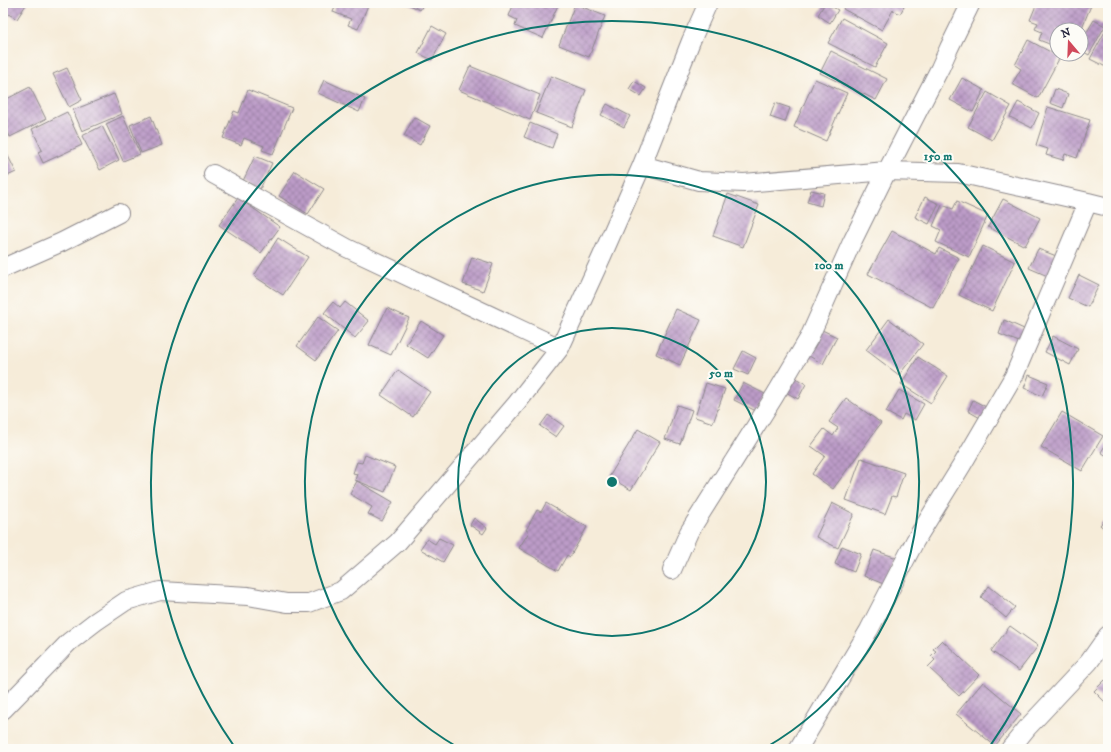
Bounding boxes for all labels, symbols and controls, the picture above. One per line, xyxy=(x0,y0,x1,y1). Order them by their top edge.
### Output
north arrow xyxy=(1049,22,1089,62)
text: N xyxy=(1060,25,1073,42)
text: 150 m xyxy=(924,149,952,164)
text: 100 m xyxy=(815,258,843,273)
text: 50 m xyxy=(708,366,733,381)
centre of rings xyxy=(605,475,619,489)

